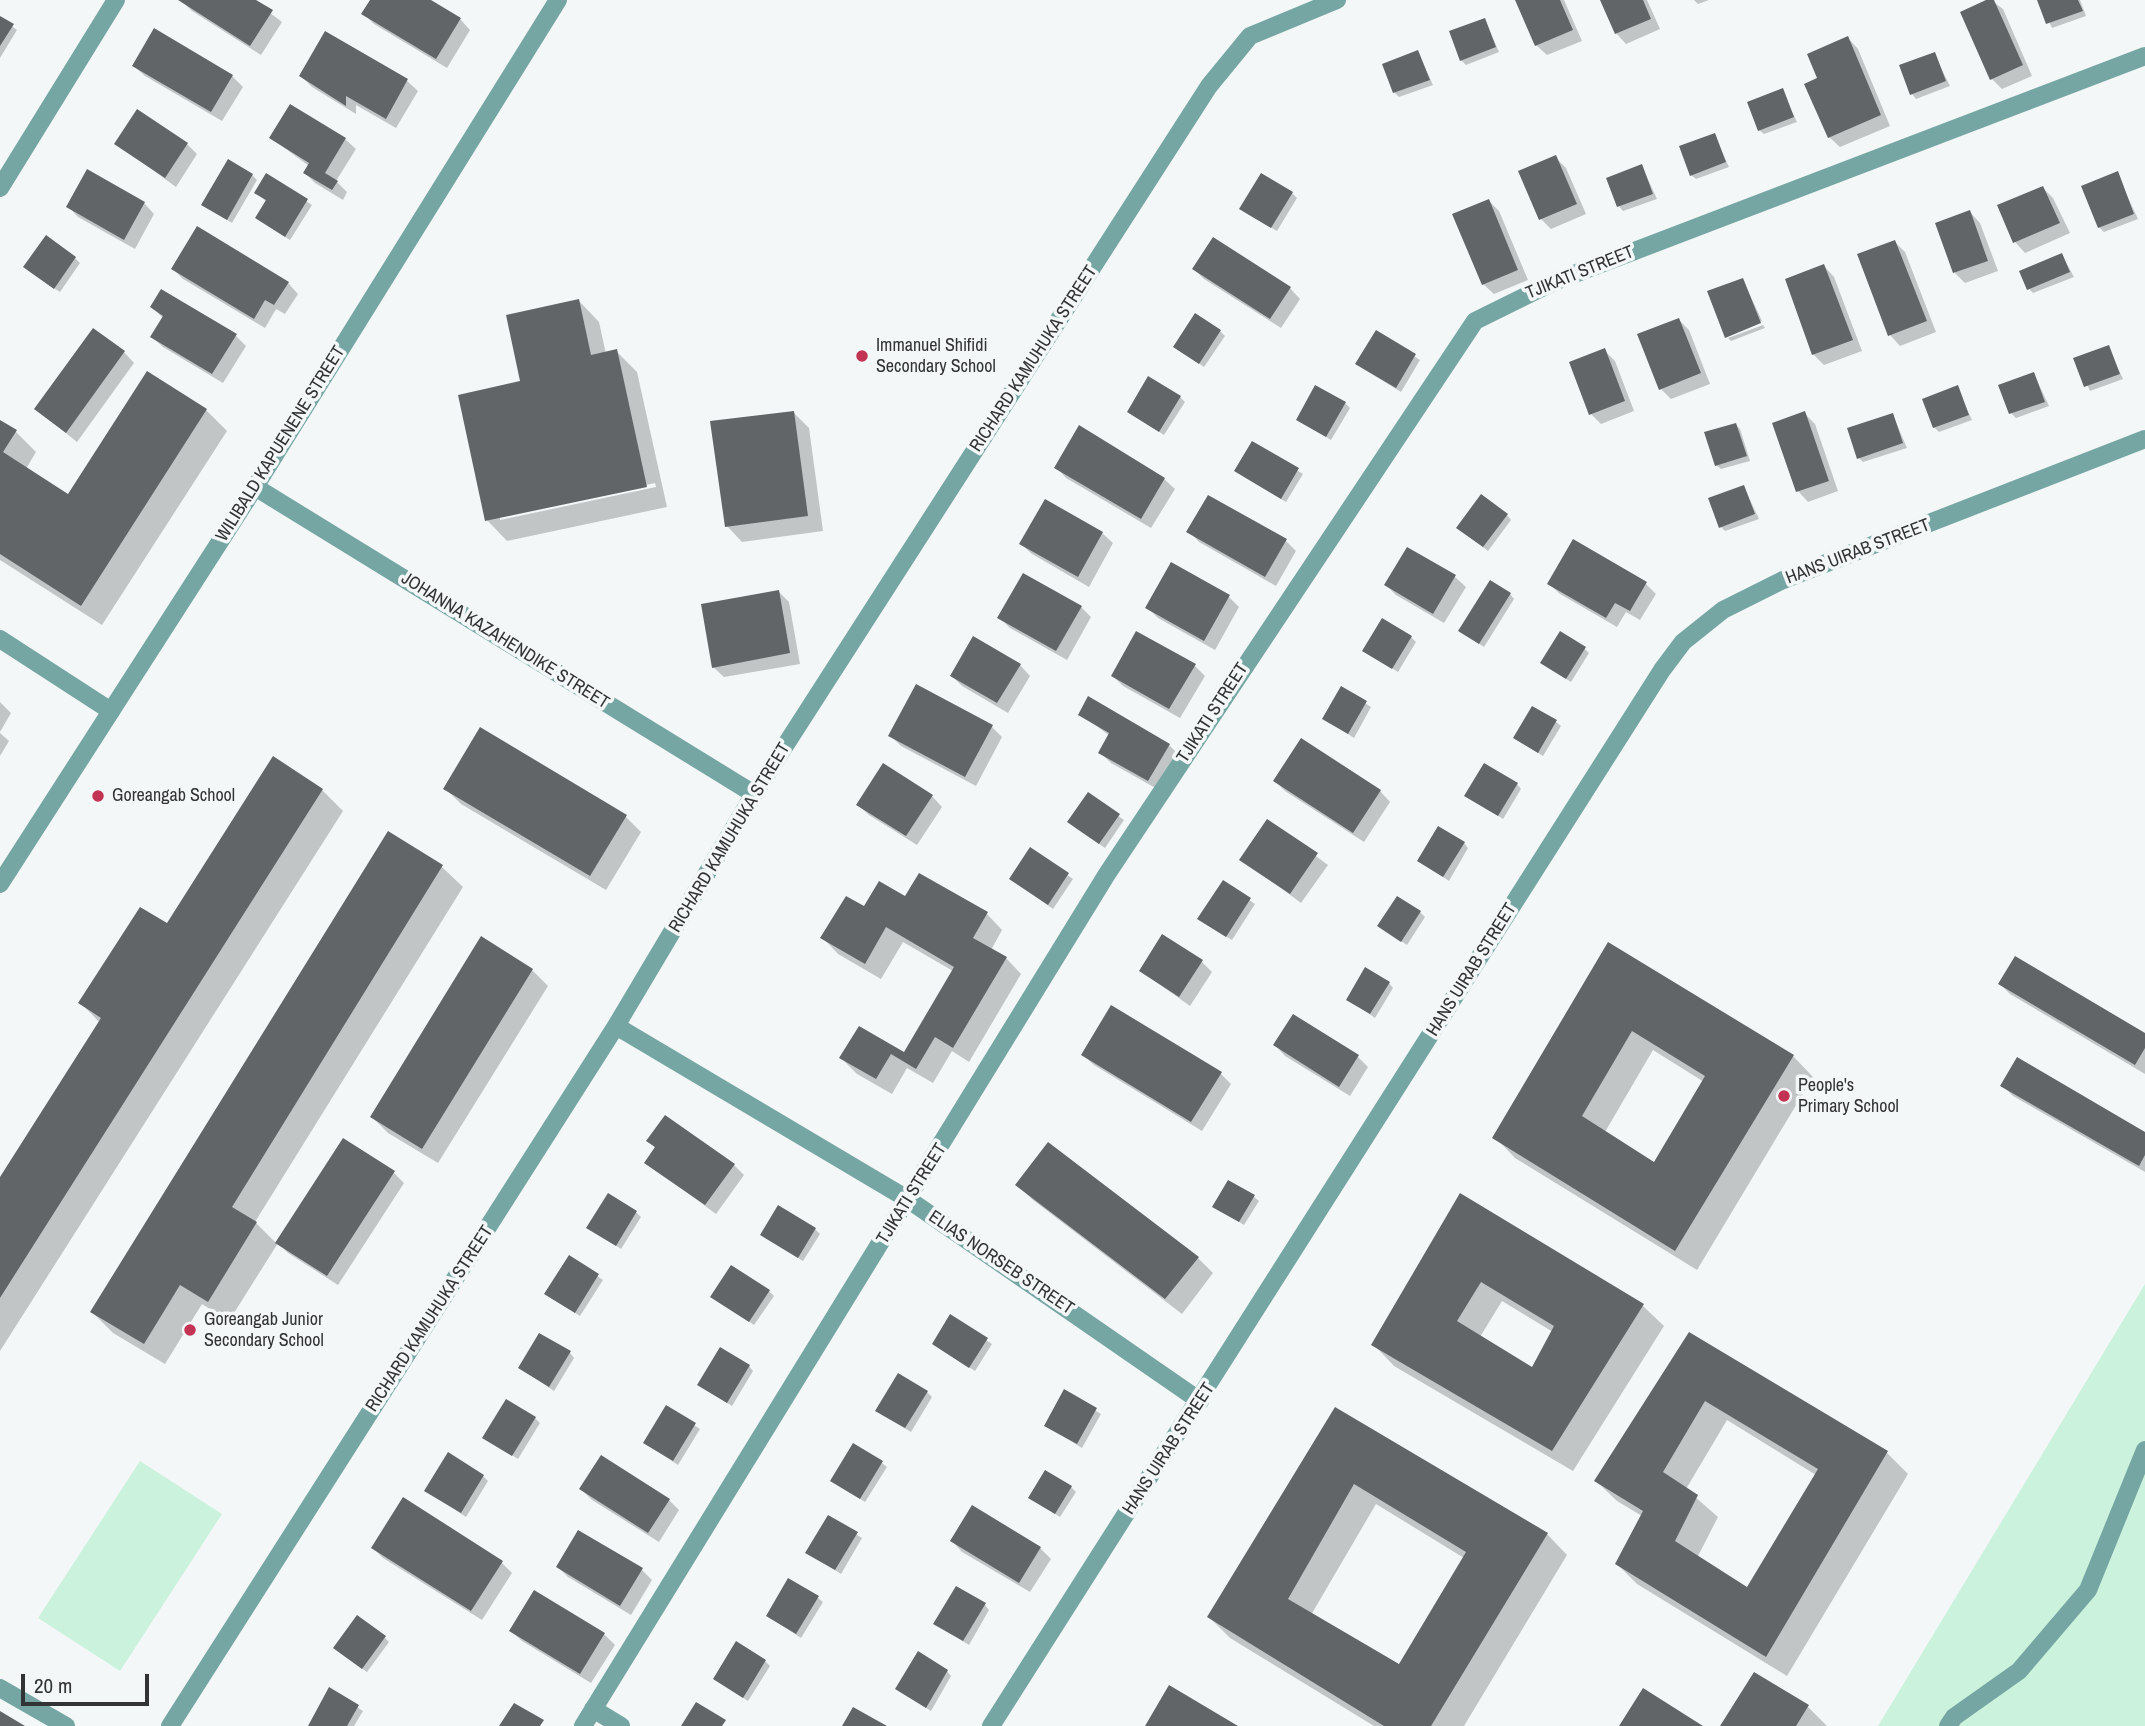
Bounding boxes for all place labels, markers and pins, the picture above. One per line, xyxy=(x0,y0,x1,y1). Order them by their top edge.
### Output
place label: Immanuel Shifidi Secondary School xyxy=(876,335,996,378)
marker: Immanuel Shifidi Secondary School xyxy=(854,348,870,364)
place label: Goreangab School xyxy=(112,785,235,807)
marker: Goreangab School xyxy=(90,788,106,804)
place label: People's Primary School xyxy=(1798,1075,1899,1118)
marker: People's Primary School xyxy=(1776,1088,1792,1104)
place label: Goreangab Junior Secondary School xyxy=(204,1309,324,1352)
marker: Goreangab Junior Secondary School xyxy=(182,1322,198,1338)

